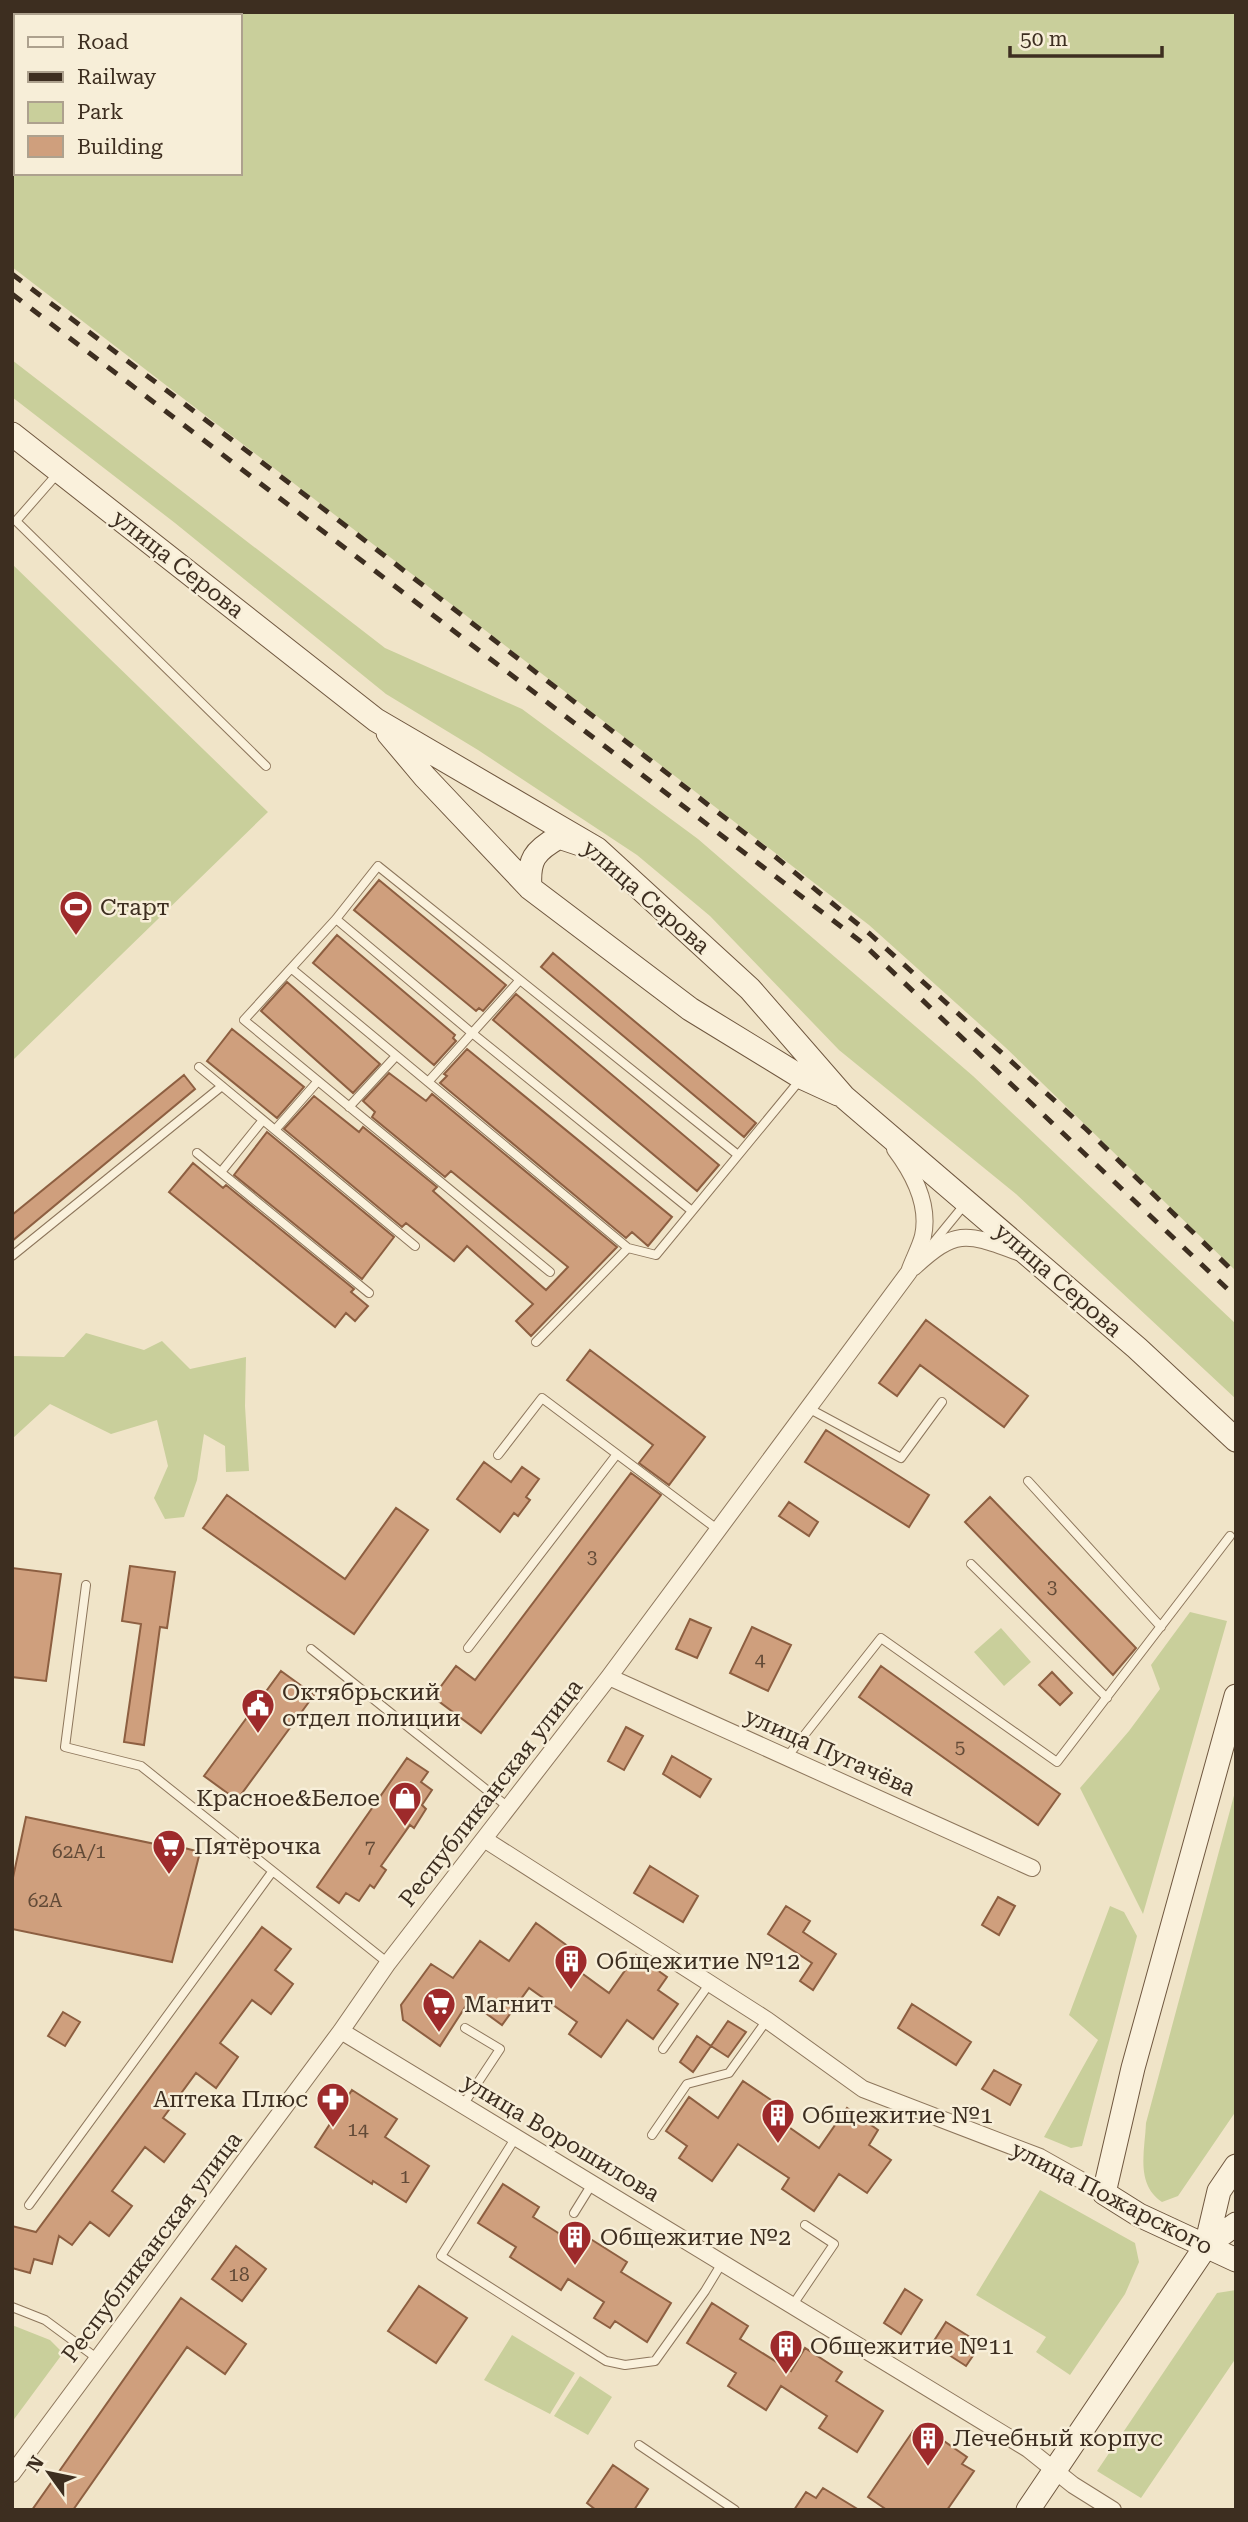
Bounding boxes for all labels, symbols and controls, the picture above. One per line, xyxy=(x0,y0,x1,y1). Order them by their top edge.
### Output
legend xyxy=(14,14,242,175)
scale bar xyxy=(1010,14,1162,58)
text: 50 m xyxy=(1020,27,1068,51)
text: Road xyxy=(77,30,129,54)
text: Railway xyxy=(77,65,157,89)
text: Park xyxy=(77,100,123,124)
text: Building xyxy=(77,135,163,159)
street label: улица Серова xyxy=(107,504,250,624)
street label: улица Серова xyxy=(577,834,716,960)
sports icon: Старт xyxy=(57,888,95,937)
place label: Старт xyxy=(100,894,170,921)
street label: улица Серова xyxy=(989,1217,1128,1343)
house number: 3 xyxy=(587,1545,597,1568)
house number: 3 xyxy=(1047,1575,1057,1598)
house number: 4 xyxy=(755,1648,766,1671)
street label: Республиканская улица xyxy=(394,1673,589,1912)
place label: Октябрьский отдел полиции xyxy=(282,1679,461,1732)
public building icon: Октябрьский отдел полиции xyxy=(239,1686,277,1735)
street label: улица Пугачёва xyxy=(741,1702,920,1802)
house number: 5 xyxy=(955,1735,965,1758)
shop icon: Красное&Белое xyxy=(386,1779,424,1828)
place label: Красное&Белое xyxy=(196,1785,380,1812)
supermarket icon: Пятёрочка xyxy=(150,1827,188,1876)
place label: Пятёрочка xyxy=(194,1833,321,1860)
house number: 7 xyxy=(365,1836,376,1859)
house number: 62А/1 xyxy=(52,1840,106,1863)
house number: 62А xyxy=(28,1889,63,1912)
building icon: Общежитие №12 xyxy=(552,1942,590,1991)
place label: Общежитие №12 xyxy=(596,1948,800,1975)
supermarket icon: Магнит xyxy=(420,1985,458,2034)
place label: Магнит xyxy=(464,1991,553,2018)
street label: улица Ворошилова xyxy=(457,2068,665,2208)
pharmacy icon: Аптека Плюс xyxy=(314,2080,352,2129)
place label: Аптека Плюс xyxy=(153,2086,308,2113)
building icon: Общежитие №1 xyxy=(759,2096,797,2145)
place label: Общежитие №1 xyxy=(802,2102,993,2129)
house number: 14 xyxy=(347,2118,369,2141)
street label: Республиканская улица xyxy=(57,2126,248,2367)
street label: улица Пожарского xyxy=(1007,2135,1217,2261)
house number: 1 xyxy=(400,2165,410,2188)
building icon: Общежитие №2 xyxy=(556,2218,594,2267)
place label: Общежитие №2 xyxy=(600,2224,791,2251)
house number: 18 xyxy=(228,2263,250,2286)
building icon: Общежитие №11 xyxy=(767,2327,805,2376)
place label: Общежитие №11 xyxy=(810,2333,1014,2360)
building icon: Лечебный корпус xyxy=(909,2419,947,2468)
place label: Лечебный корпус xyxy=(953,2425,1163,2452)
north arrow xyxy=(14,2438,84,2508)
text: N xyxy=(22,2451,49,2476)

